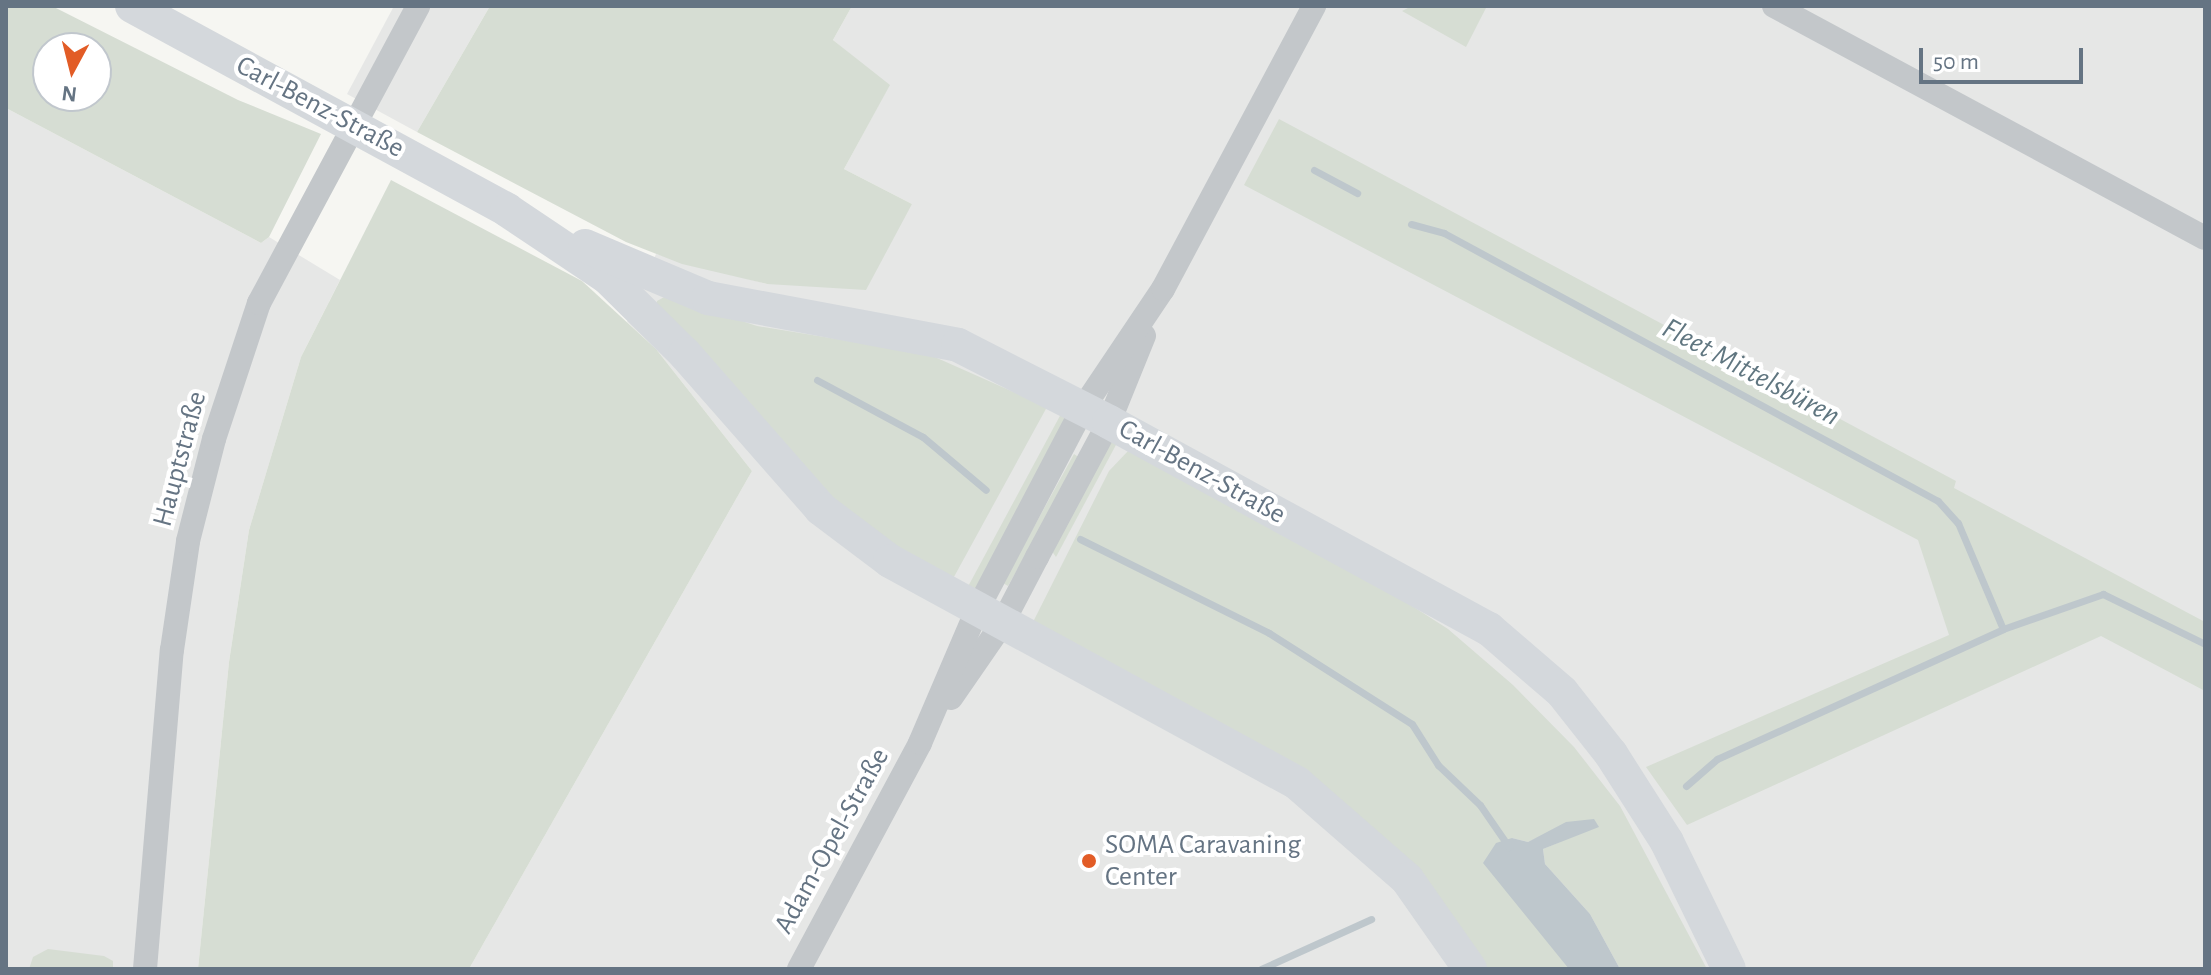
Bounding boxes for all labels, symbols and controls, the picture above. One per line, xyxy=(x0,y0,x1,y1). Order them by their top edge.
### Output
north arrow xyxy=(32,32,112,112)
scale bar xyxy=(1923,32,2087,82)
street label: Carl-Benz-Straße xyxy=(230,49,410,165)
text: 50 m xyxy=(1933,50,1979,74)
text: N xyxy=(60,82,78,106)
water label: Fleet Mittelsbüren xyxy=(1656,310,1846,434)
street label: Hauptstraße xyxy=(146,388,214,530)
street label: Carl-Benz-Straße xyxy=(1113,412,1291,532)
street label: Adam-Opel-Straße xyxy=(767,743,897,939)
place label: SOMA Caravaning Center xyxy=(1105,828,1301,894)
marker: SOMA Caravaning Center xyxy=(1080,852,1098,870)

